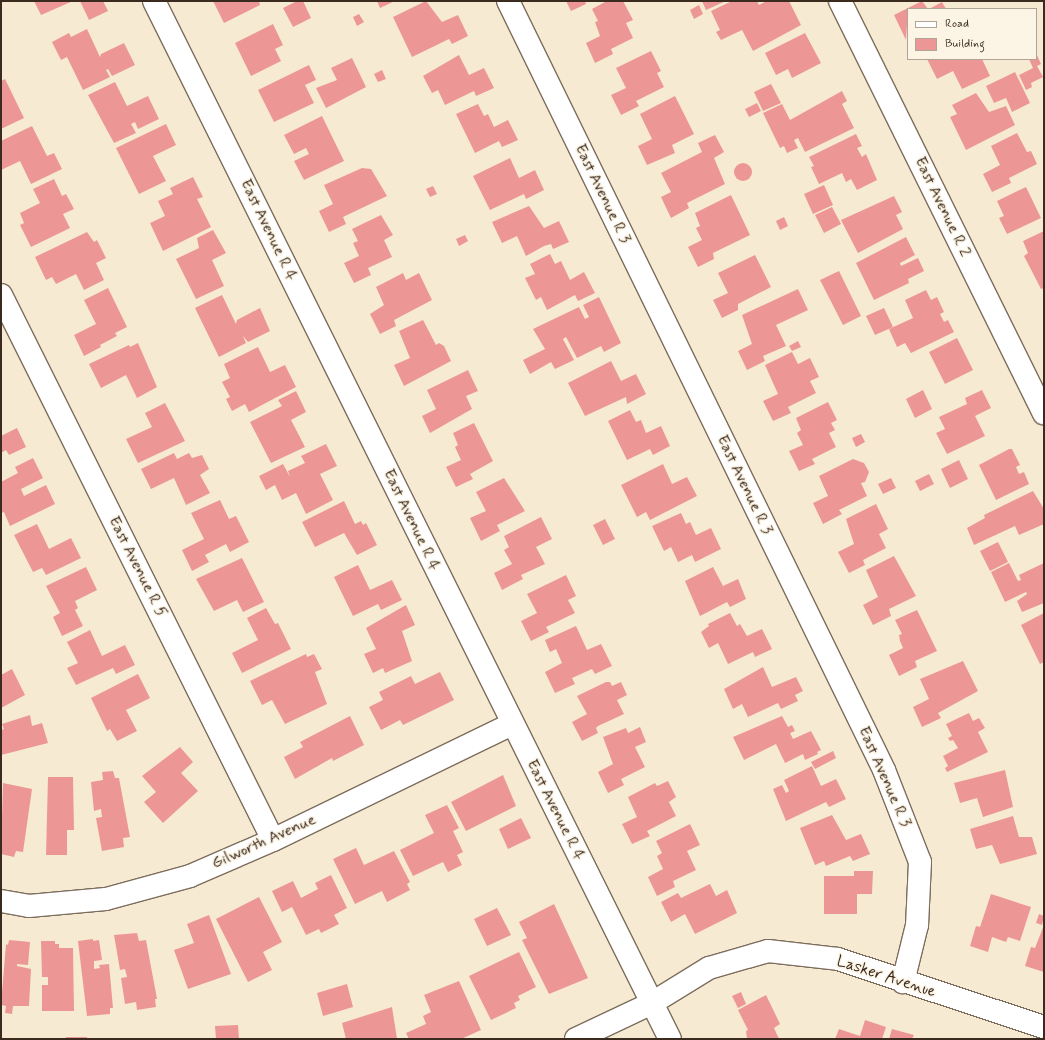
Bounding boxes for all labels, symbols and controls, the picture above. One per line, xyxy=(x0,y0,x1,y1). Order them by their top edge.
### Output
legend xyxy=(907,8,1037,60)
text: Road xyxy=(945,16,969,32)
text: Building xyxy=(945,36,985,52)
street label: East Avenue R 3 xyxy=(570,141,634,247)
street label: East Avenue R 2 xyxy=(910,154,974,260)
street label: East Avenue R 4 xyxy=(235,176,301,284)
street label: East Avenue R 3 xyxy=(712,432,776,538)
street label: East Avenue R 4 xyxy=(378,466,444,574)
street label: East Avenue R 5 xyxy=(103,514,171,620)
street label: East Avenue R 3 xyxy=(853,724,915,830)
street label: East Avenue R 4 xyxy=(521,757,589,863)
street label: Gilworth Avenue xyxy=(209,810,319,874)
street label: Lasker Avenue xyxy=(835,952,937,1002)

